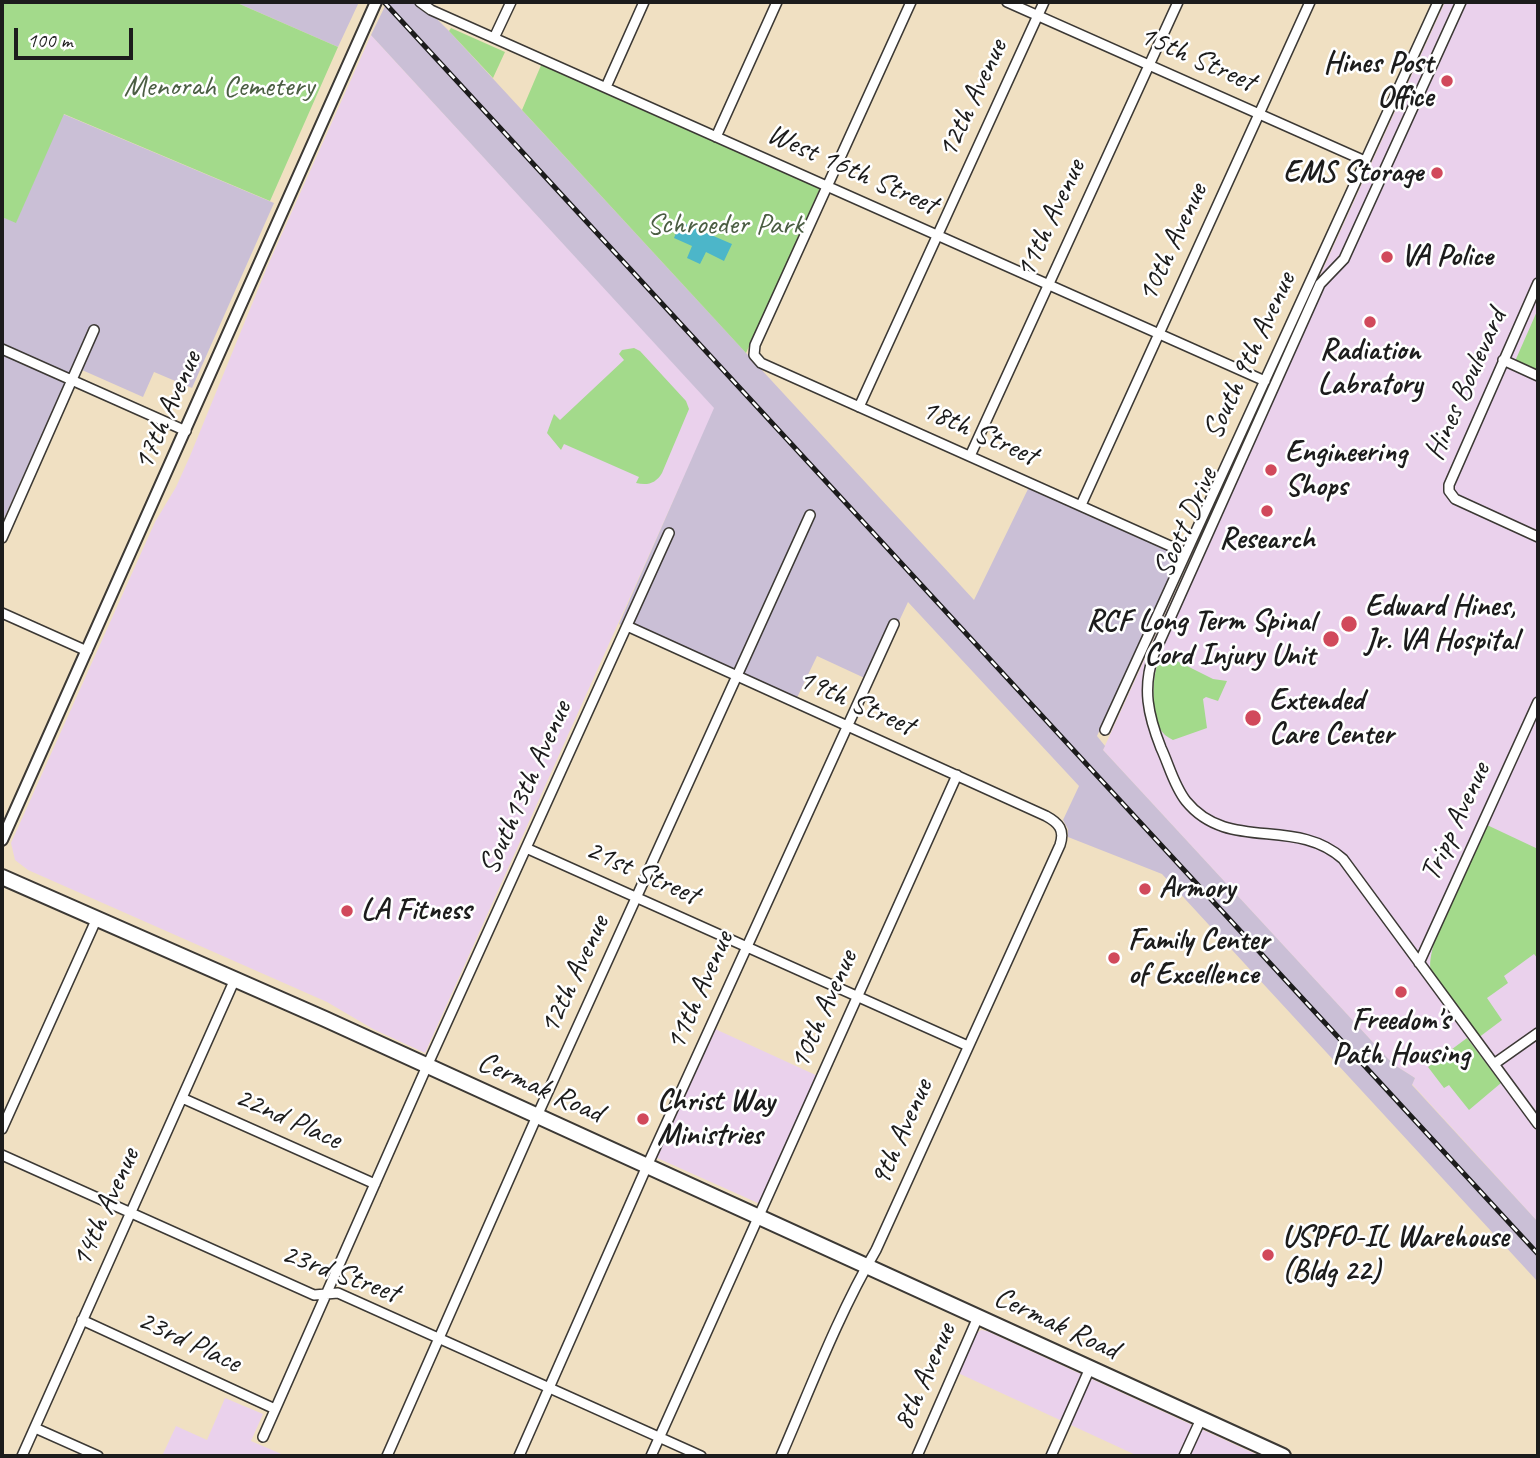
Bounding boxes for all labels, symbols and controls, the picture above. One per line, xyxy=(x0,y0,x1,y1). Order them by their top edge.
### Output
scale bar xyxy=(18,14,136,58)
street label: 15th Street xyxy=(1133,18,1261,100)
text: 100 m xyxy=(27,27,72,53)
street label: 12th Avenue xyxy=(930,34,1016,164)
place label: Hines Post Office xyxy=(1324,46,1433,116)
park label: Menorah Cemetery xyxy=(124,69,314,105)
marker: Hines Post Office xyxy=(1439,73,1455,89)
street label: West 16th Street xyxy=(761,116,943,224)
street label: 11th Avenue xyxy=(1008,154,1094,284)
place label: EMS Storage xyxy=(1283,155,1423,191)
marker: EMS Storage xyxy=(1429,165,1445,181)
street label: 10th Avenue xyxy=(1130,178,1216,308)
park label: Schroeder Park xyxy=(647,207,803,243)
place label: VA Police xyxy=(1401,239,1493,275)
marker: VA Police xyxy=(1379,249,1395,265)
street label: South 9th Avenue xyxy=(1196,267,1304,445)
street label: Hines Boulevard xyxy=(1417,304,1515,466)
marker: Radiation Labratory xyxy=(1362,314,1378,330)
place label: Radiation Labratory xyxy=(1318,333,1422,404)
street label: 17th Avenue xyxy=(126,346,210,476)
street label: 18th Street xyxy=(915,392,1043,474)
place label: Engineering Shops xyxy=(1285,435,1407,505)
marker: Engineering Shops xyxy=(1263,462,1279,478)
street label: Scott Drive xyxy=(1146,463,1226,583)
marker: Research xyxy=(1259,503,1275,519)
place label: Research xyxy=(1219,522,1315,558)
place label: Edward Hines, Jr. VA Hospital xyxy=(1365,589,1518,660)
place label: RCF Long Term Spinal Cord Injury Unit xyxy=(1086,604,1315,674)
marker: Edward Hines, Jr. VA Hospital xyxy=(1339,614,1359,634)
marker: RCF Long Term Spinal Cord Injury Unit xyxy=(1321,629,1341,649)
street label: 19th Street xyxy=(792,662,920,744)
place label: Extended Care Center xyxy=(1269,683,1394,754)
street label: South13th Avenue xyxy=(472,696,580,880)
marker: Extended Care Center xyxy=(1243,708,1263,728)
street label: Tripp Avenue xyxy=(1413,757,1499,887)
street label: 21st Street xyxy=(580,832,704,914)
place label: Armory xyxy=(1159,871,1235,907)
marker: Armory xyxy=(1137,881,1153,897)
place label: LA Fitness xyxy=(361,893,471,929)
marker: LA Fitness xyxy=(339,903,355,919)
street label: 12th Avenue xyxy=(532,910,618,1040)
place label: Family Center of Excellence xyxy=(1128,923,1269,993)
street label: 11th Avenue xyxy=(658,926,742,1056)
street label: 10th Avenue xyxy=(782,945,866,1075)
marker: Family Center of Excellence xyxy=(1106,950,1122,966)
marker: Freedom's Path Housing xyxy=(1393,984,1409,1000)
place label: Freedom's Path Housing xyxy=(1332,1003,1470,1074)
street label: Cermak Road xyxy=(472,1044,608,1132)
street label: 9th Avenue xyxy=(863,1074,941,1192)
street label: 22nd Place xyxy=(229,1080,347,1158)
place label: Christ Way Ministries xyxy=(657,1084,774,1154)
marker: Christ Way Ministries xyxy=(635,1111,651,1127)
street label: 14th Avenue xyxy=(64,1143,148,1273)
place label: USPFO-IL Warehouse (Bldg 22) xyxy=(1282,1220,1509,1290)
street label: 23rd Street xyxy=(276,1236,404,1312)
marker: USPFO-IL Warehouse (Bldg 22) xyxy=(1260,1247,1276,1263)
street label: Cermak Road xyxy=(988,1279,1124,1369)
street label: 23rd Place xyxy=(132,1303,246,1381)
street label: 8th Avenue xyxy=(886,1318,964,1436)

